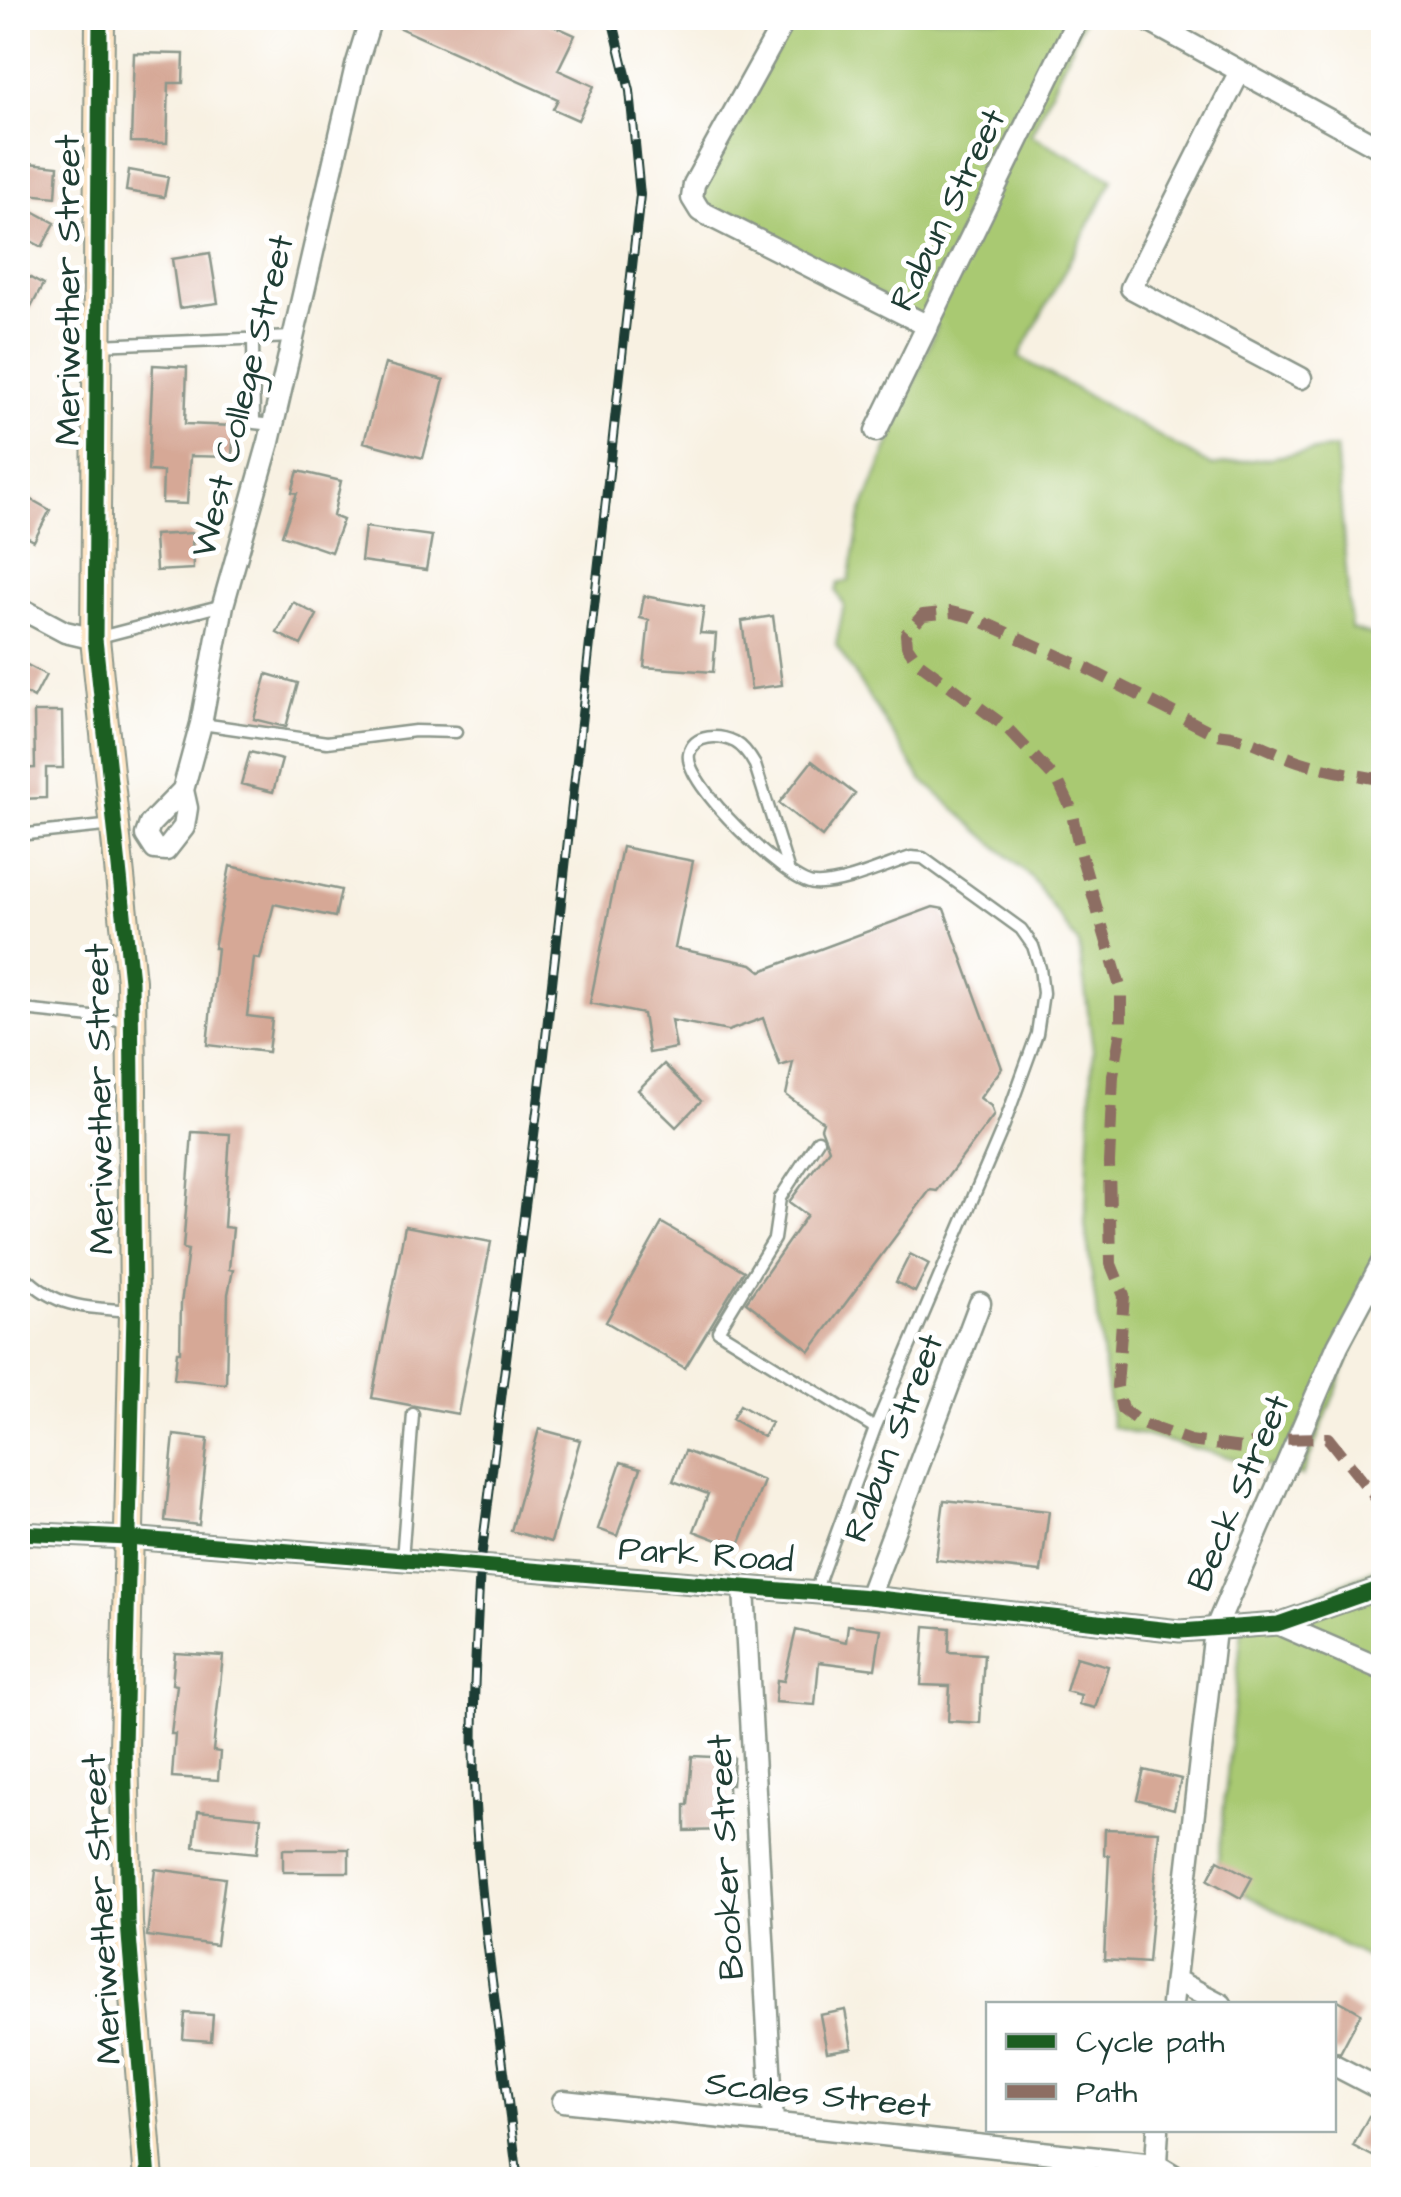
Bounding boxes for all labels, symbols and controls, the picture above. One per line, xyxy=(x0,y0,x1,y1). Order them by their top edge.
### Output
street label: Rabun Street xyxy=(878,101,1018,319)
street label: Meriwether Street xyxy=(44,134,93,446)
street label: West College Street xyxy=(179,230,309,563)
street label: Meriwether Street xyxy=(73,943,127,1255)
street label: Rabun Street xyxy=(832,1327,956,1549)
street label: Beck Street xyxy=(1176,1387,1302,1599)
street label: Park Road xyxy=(617,1524,795,1586)
street label: Booker Street xyxy=(695,1733,757,1981)
street label: Meriwether Street xyxy=(69,1752,135,2066)
legend xyxy=(986,2002,1336,2132)
text: Cycle path xyxy=(1076,2022,1225,2065)
street label: Scales Street xyxy=(703,2059,933,2131)
text: Path xyxy=(1076,2072,1138,2114)

